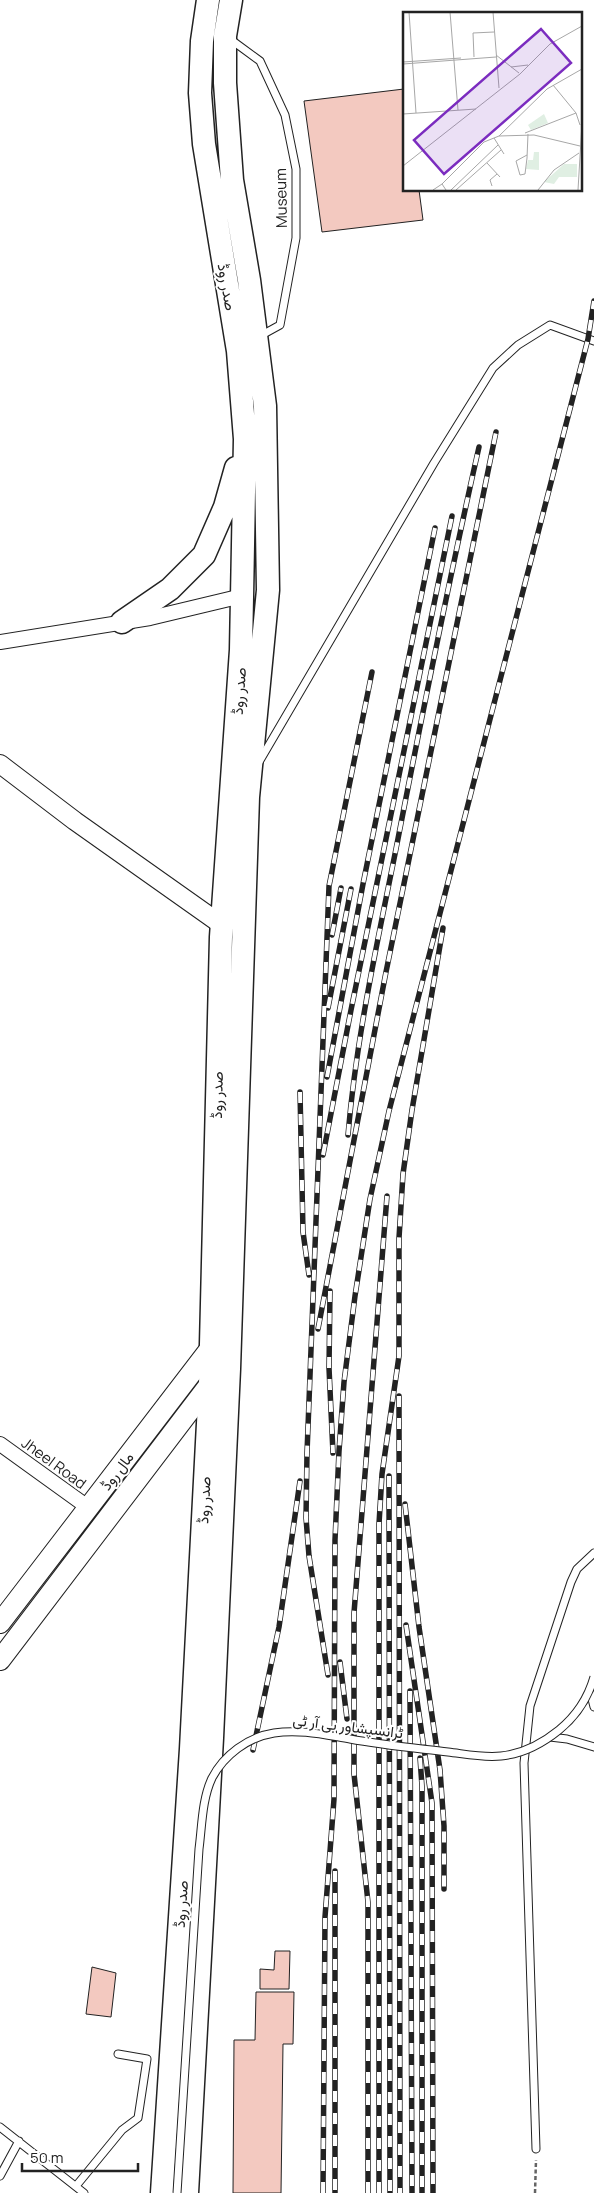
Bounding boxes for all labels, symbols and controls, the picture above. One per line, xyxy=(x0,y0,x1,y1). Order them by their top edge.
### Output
inset map xyxy=(403,12,582,191)
street label: Museum xyxy=(270,168,292,228)
street label: صدر روڈ xyxy=(213,262,241,312)
street label: صدر روڈ xyxy=(227,667,251,715)
street label: صدر روڈ xyxy=(206,1071,228,1119)
street label: Jheel Road xyxy=(17,1432,91,1494)
street label: مال روڈ xyxy=(96,1447,138,1495)
street label: صدر روڈ xyxy=(192,1476,216,1524)
street label: ٹرانسپشاور بی آر ٹی xyxy=(292,1709,405,1743)
street label: صدر روڈ xyxy=(169,1880,193,1928)
scale bar xyxy=(22,2140,139,2172)
text: 50 m xyxy=(30,2147,64,2168)

